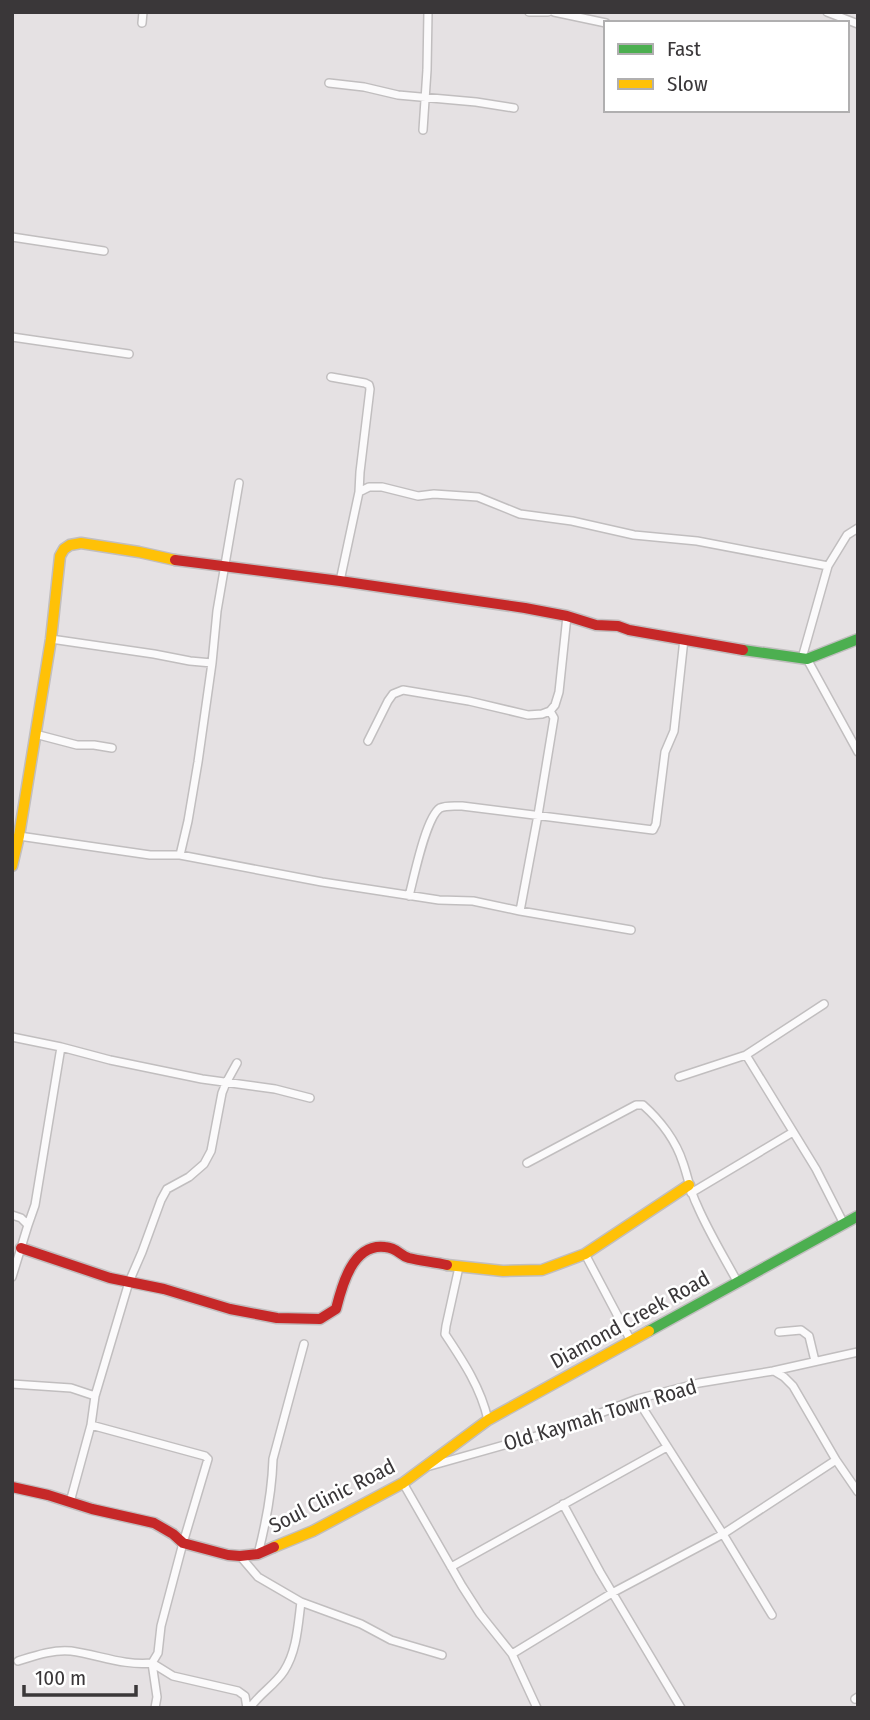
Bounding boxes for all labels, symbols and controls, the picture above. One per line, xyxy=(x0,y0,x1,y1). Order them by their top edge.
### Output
legend xyxy=(604,21,849,112)
text: Fast xyxy=(667,36,701,62)
text: Slow xyxy=(667,71,708,97)
street label: Diamond Creek Road xyxy=(546,1265,714,1375)
street label: Old Kaymah Town Road xyxy=(500,1373,700,1457)
street label: Soul Clinic Road xyxy=(265,1453,399,1539)
scale bar xyxy=(24,1654,136,1698)
text: 100 m xyxy=(35,1665,86,1691)

